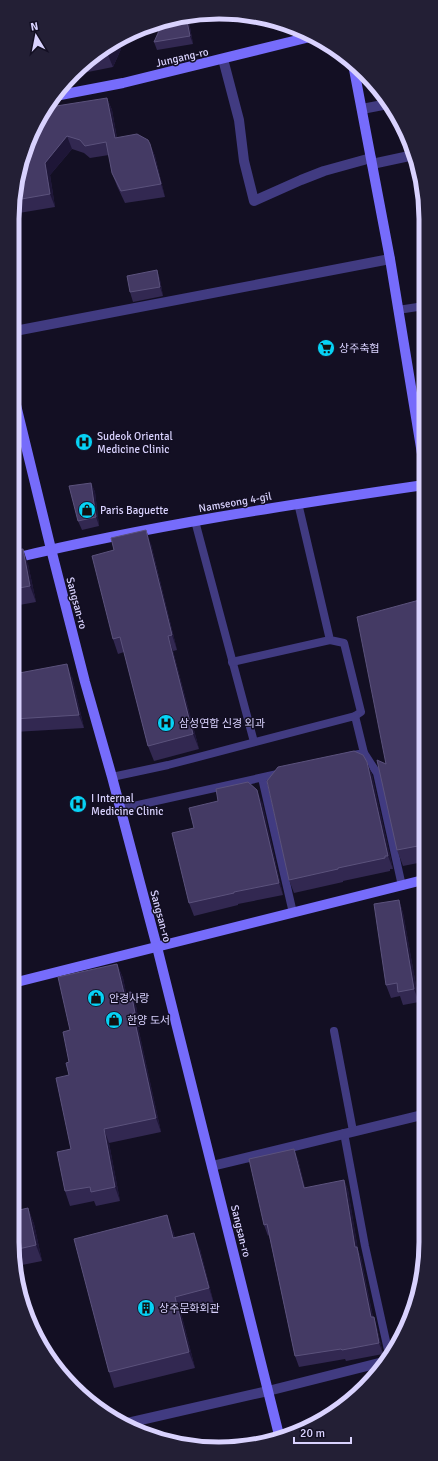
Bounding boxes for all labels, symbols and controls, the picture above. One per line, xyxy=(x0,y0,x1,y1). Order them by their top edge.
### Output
north arrow xyxy=(16,16,56,56)
text: N xyxy=(29,20,39,34)
street label: Jungang-ro xyxy=(155,45,210,70)
supermarket icon: 상주축협 xyxy=(316,338,336,358)
place label: 상주축협 xyxy=(339,342,379,355)
place label: Sudeok Oriental Medicine Clinic xyxy=(97,430,173,456)
hospital icon: Sudeok Oriental Medicine Clinic xyxy=(74,432,94,452)
street label: Namseong 4-gil xyxy=(198,490,273,515)
shop icon: Paris Baguette xyxy=(77,500,97,520)
place label: Paris Baguette xyxy=(100,504,169,517)
street label: Sangsan-ro xyxy=(63,576,90,631)
hospital icon: 삼성연합 신경 외과 xyxy=(156,713,176,733)
place label: 삼성연합 신경 외과 xyxy=(179,717,265,730)
place label: I Internal Medicine Clinic xyxy=(91,792,163,818)
hospital icon: I Internal Medicine Clinic xyxy=(68,794,88,814)
street label: Sangsan-ro xyxy=(147,889,174,944)
shop icon: 안경사랑 xyxy=(86,988,106,1008)
place label: 안경사랑 xyxy=(109,992,149,1005)
shop icon: 한양 도서 xyxy=(104,1010,124,1030)
place label: 한양 도서 xyxy=(127,1014,170,1027)
street label: Sangsan-ro xyxy=(228,1204,253,1259)
building icon: 상주문화회관 xyxy=(136,1298,156,1318)
place label: 상주문화회관 xyxy=(159,1302,220,1315)
scale bar xyxy=(294,1419,351,1445)
text: 20 m xyxy=(300,1426,325,1441)

